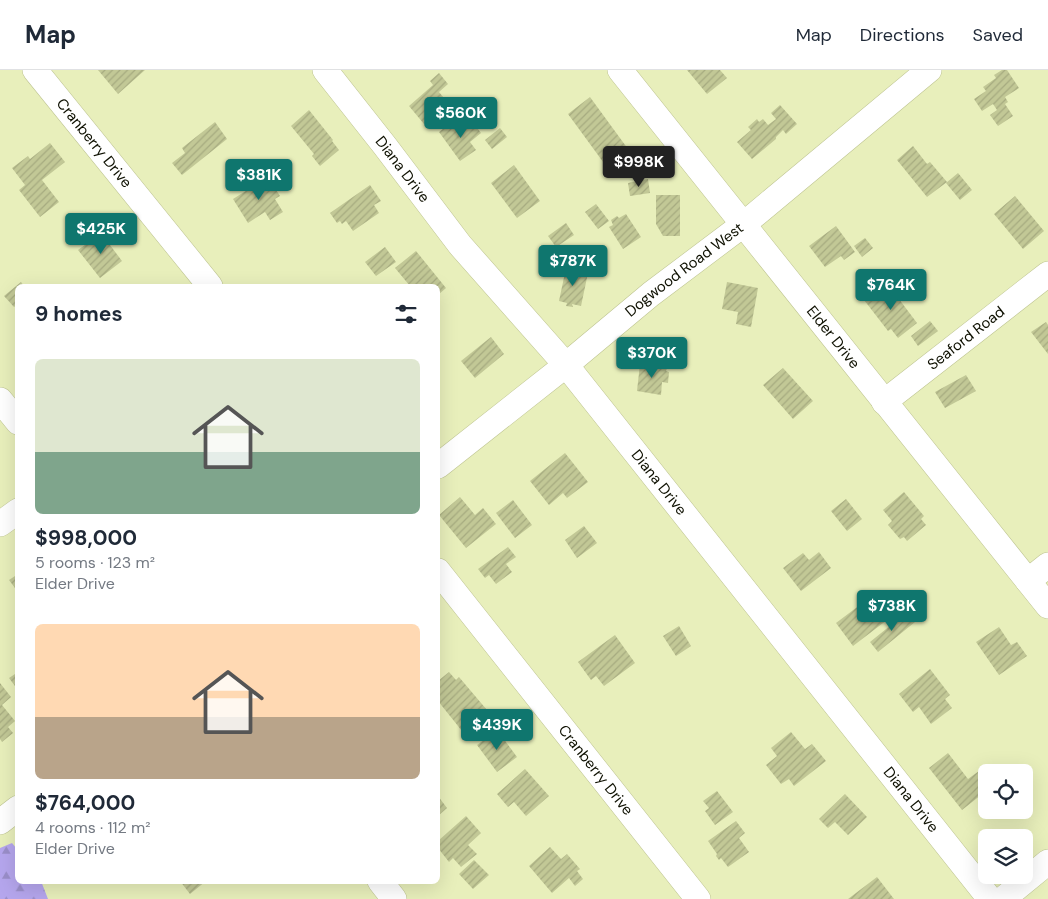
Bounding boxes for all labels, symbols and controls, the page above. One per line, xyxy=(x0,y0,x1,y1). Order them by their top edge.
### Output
text: Map xyxy=(25,19,76,50)
text: Map xyxy=(796,23,832,47)
text: Directions xyxy=(860,23,945,47)
text: Saved xyxy=(973,23,1023,47)
street label: Cranberry Drive xyxy=(52,94,137,192)
pin: $560K xyxy=(426,97,496,139)
text: $560K xyxy=(435,102,487,123)
street label: Diana Drive xyxy=(371,132,434,207)
pin: $998K xyxy=(604,146,674,188)
text: $998K xyxy=(614,151,664,172)
pin: $381K xyxy=(224,158,294,201)
text: $381K xyxy=(236,164,282,185)
pin: $425K xyxy=(66,212,136,255)
text: $425K xyxy=(76,218,126,239)
street label: Dogwood Road West xyxy=(621,218,748,321)
pin: $787K xyxy=(538,244,608,287)
text: $787K xyxy=(549,250,597,271)
pin: $764K xyxy=(856,268,926,311)
text: $764K xyxy=(866,274,916,295)
text: 9 homes xyxy=(35,300,123,328)
icon: filters xyxy=(392,300,420,328)
street label: Elder Drive xyxy=(802,302,865,373)
street label: Seaford Road xyxy=(923,302,1009,374)
pin: $370K xyxy=(617,336,687,379)
text: $370K xyxy=(627,342,677,363)
icon: home xyxy=(183,392,273,482)
street label: Diana Drive xyxy=(627,445,691,519)
text: $998,000 xyxy=(35,524,137,552)
text: 5 rooms · 123 m² xyxy=(35,552,155,573)
text: Elder Drive xyxy=(35,573,115,594)
pin: $738K xyxy=(857,590,927,632)
text: $738K xyxy=(868,595,916,616)
icon: home xyxy=(183,657,273,747)
pin: $439K xyxy=(462,708,532,751)
text: $439K xyxy=(472,714,522,735)
street label: Cranberry Drive xyxy=(554,721,638,819)
street label: Diana Drive xyxy=(879,763,943,836)
map controls xyxy=(978,764,1033,884)
button: locate xyxy=(978,764,1033,819)
text: $764,000 xyxy=(35,789,135,817)
text: 4 rooms · 112 m² xyxy=(35,817,151,838)
button: layers xyxy=(978,829,1033,884)
text: Elder Drive xyxy=(35,838,115,859)

